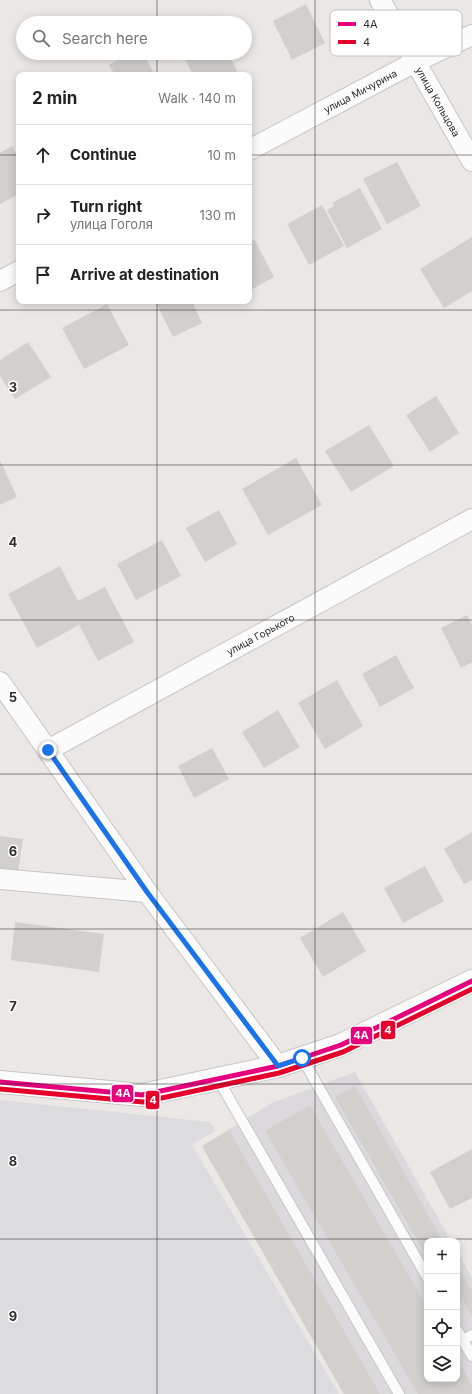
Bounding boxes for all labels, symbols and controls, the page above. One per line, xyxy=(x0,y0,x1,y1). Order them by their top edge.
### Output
legend xyxy=(330,10,462,56)
search box xyxy=(16,16,252,60)
text: 4А xyxy=(363,17,378,31)
icon: search xyxy=(30,27,52,49)
text: Search here xyxy=(62,29,148,48)
text: 4 xyxy=(363,35,370,49)
street label: улица Кольцова xyxy=(413,65,463,139)
street label: улица Мичурина xyxy=(322,67,399,115)
text: 2 min xyxy=(32,88,77,108)
text: Walk · 140 m xyxy=(158,90,236,106)
icon: ahead xyxy=(32,144,54,166)
text: Continue xyxy=(70,145,137,164)
text: 10 m xyxy=(207,147,236,163)
text: Turn right xyxy=(70,197,142,216)
icon: right xyxy=(32,204,54,226)
text: 130 m xyxy=(199,207,236,223)
text: улица Гоголя xyxy=(70,216,153,232)
icon: arrive xyxy=(32,264,54,286)
text: Arrive at destination xyxy=(70,265,219,284)
text: 3 xyxy=(9,379,17,395)
text: 4 xyxy=(9,534,18,550)
street label: улица Горького xyxy=(225,611,296,658)
text: 5 xyxy=(9,689,17,705)
route end xyxy=(39,741,57,759)
text: 6 xyxy=(9,843,17,859)
text: 7 xyxy=(9,998,17,1014)
line badge: 4 xyxy=(380,1020,396,1040)
text: 4 xyxy=(384,1023,392,1037)
line badge: 4А xyxy=(350,1026,373,1045)
text: 4А xyxy=(353,1028,369,1042)
route start xyxy=(293,1049,311,1067)
line badge: 4А xyxy=(111,1084,134,1103)
text: 4А xyxy=(115,1086,131,1100)
line badge: 4 xyxy=(145,1090,160,1110)
text: 4 xyxy=(149,1093,157,1107)
text: 8 xyxy=(9,1153,17,1169)
map controls xyxy=(424,1238,460,1382)
button: + xyxy=(424,1238,460,1274)
button: − xyxy=(424,1274,460,1310)
text: 9 xyxy=(9,1308,17,1324)
button: locate xyxy=(424,1310,460,1346)
button: layers xyxy=(424,1346,460,1382)

